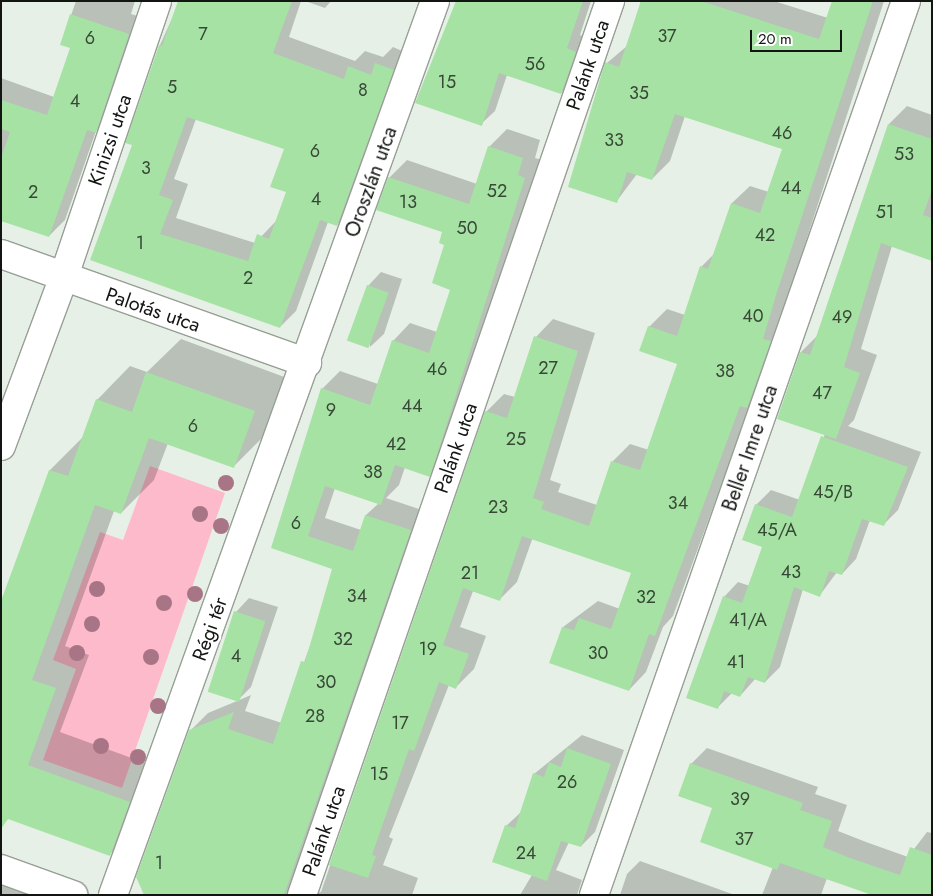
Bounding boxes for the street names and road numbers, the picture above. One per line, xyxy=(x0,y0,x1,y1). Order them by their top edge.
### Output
street label: Palánk utca xyxy=(561,17,615,113)
street label: Kinizsi utca xyxy=(83,91,137,189)
street label: Oroszlán utca xyxy=(340,123,402,241)
street label: Palotás utca xyxy=(103,283,203,337)
street label: Beller Imre utca xyxy=(717,382,783,514)
street label: Palánk utca xyxy=(429,400,483,496)
street label: Régi tér xyxy=(187,594,233,664)
street label: Palánk utca xyxy=(297,783,351,879)

